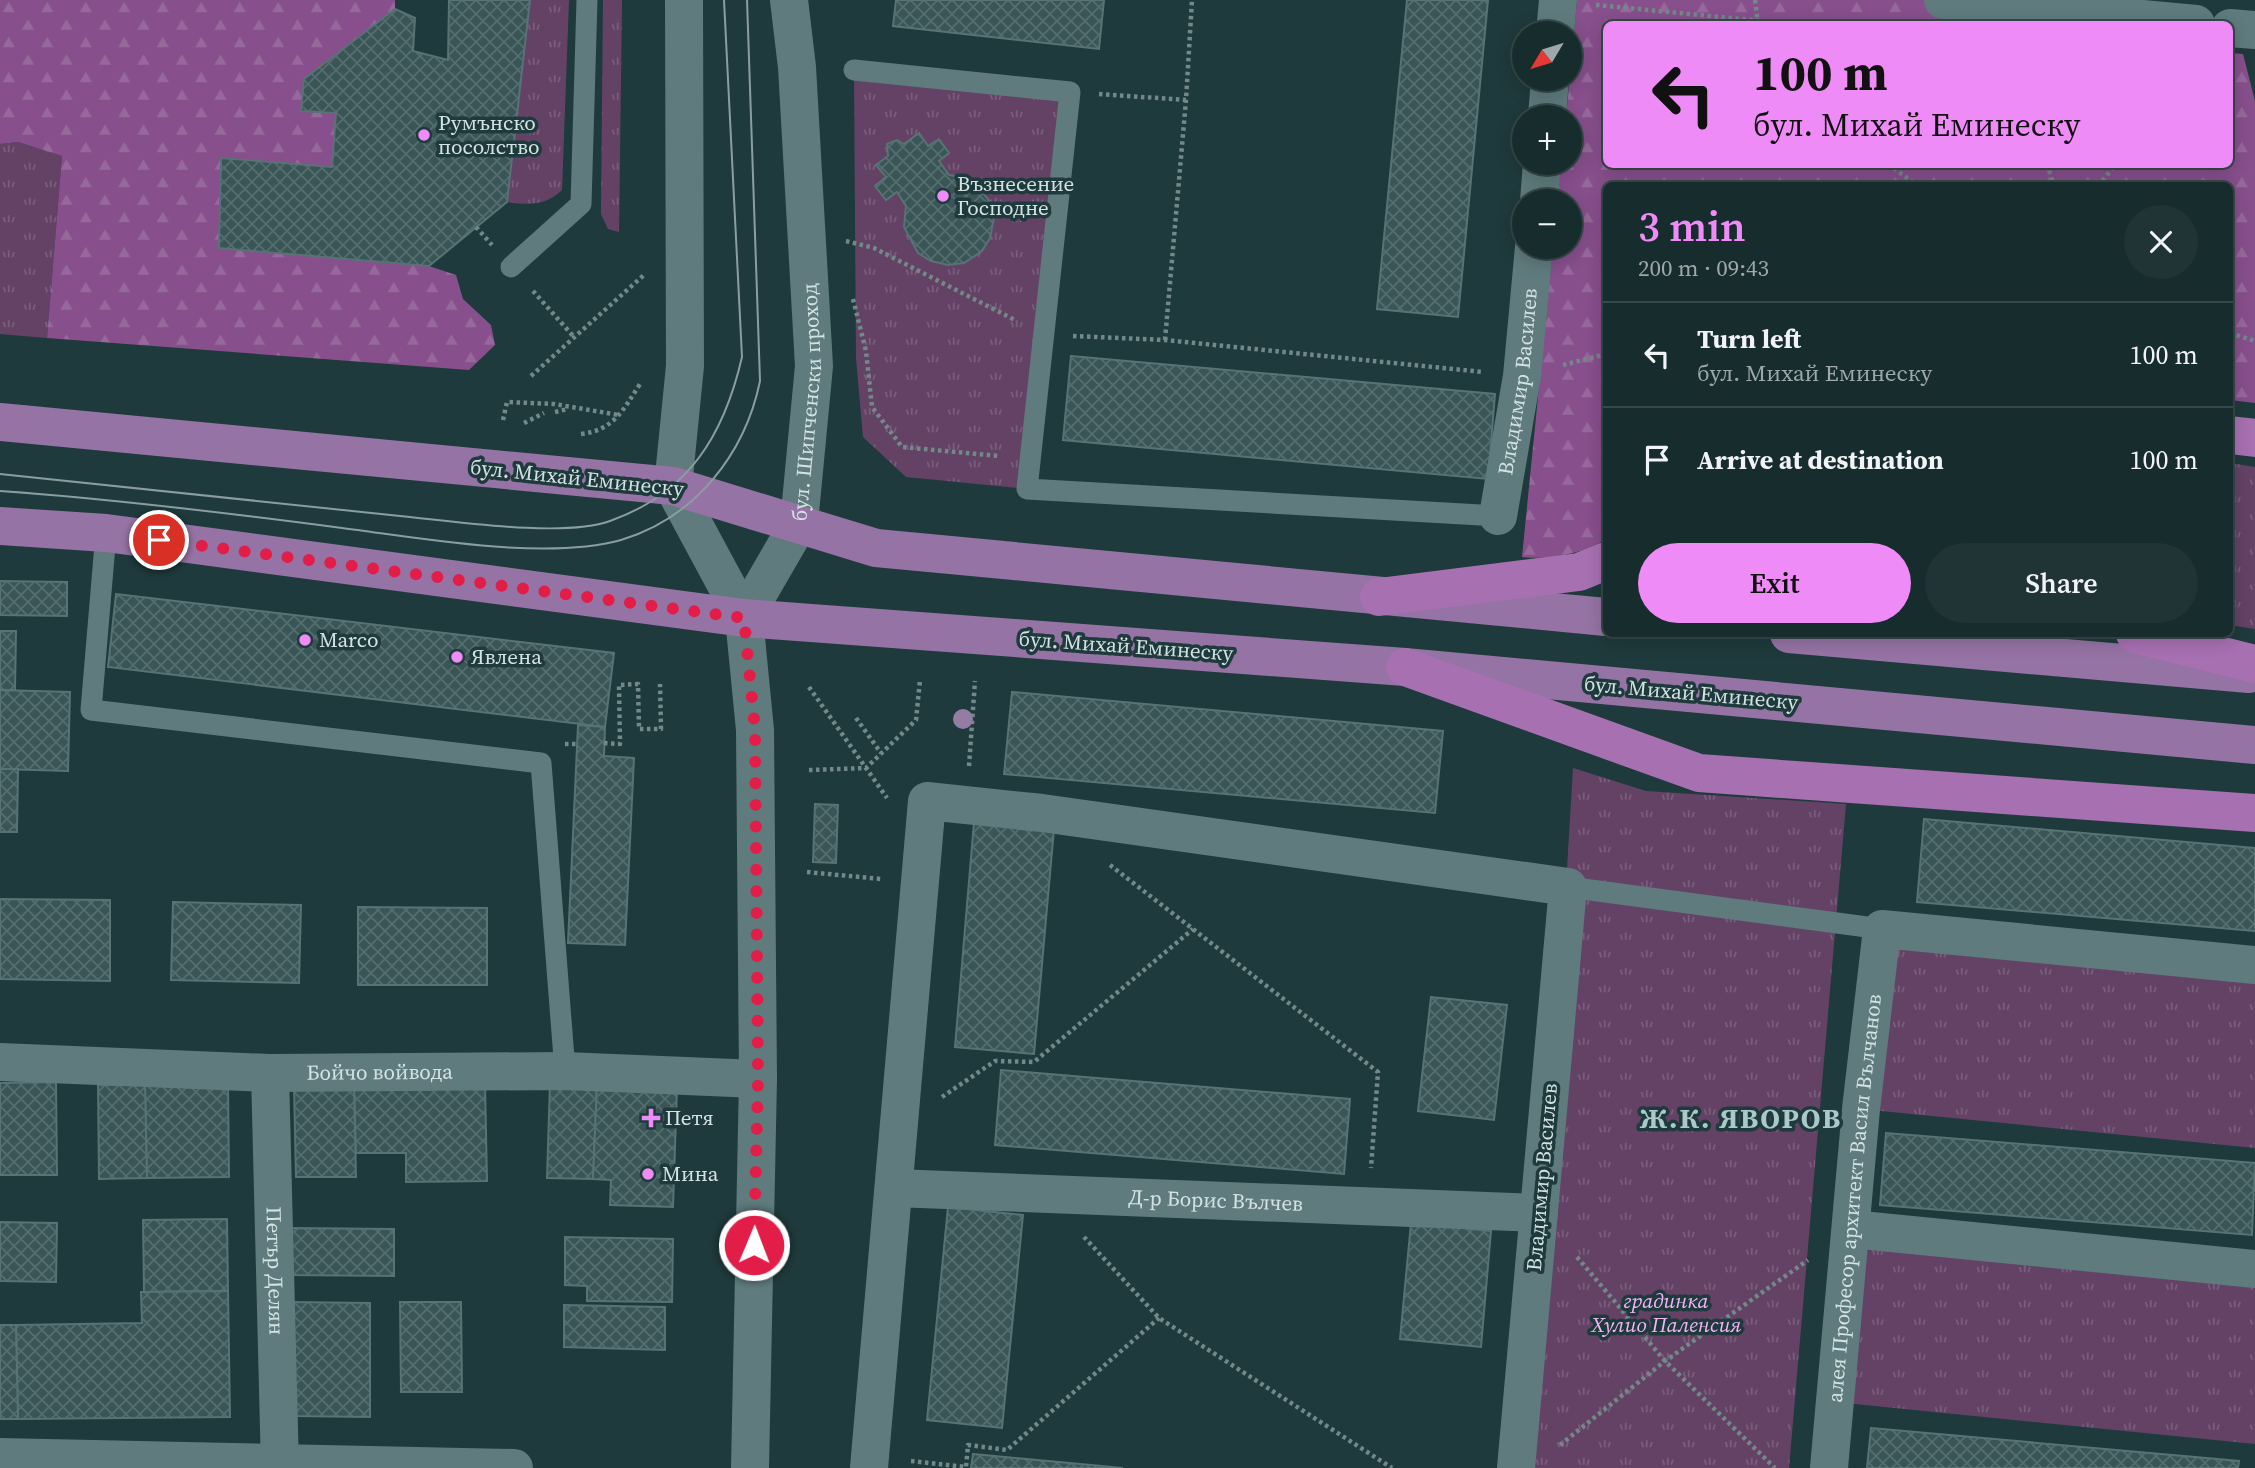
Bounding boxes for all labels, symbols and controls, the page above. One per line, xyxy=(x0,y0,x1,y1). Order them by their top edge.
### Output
north arrow xyxy=(1512,21,1582,91)
map controls xyxy=(1512,21,1582,259)
text: 100 m xyxy=(1753,39,1888,106)
icon: left xyxy=(1638,49,1729,140)
text: бул. Михай Еминеску xyxy=(1753,103,2080,147)
button: + xyxy=(1512,105,1582,175)
place label: Румънско посолство xyxy=(438,108,539,161)
marker: Румънско посолство xyxy=(416,127,432,143)
place label: Възнесение Господне xyxy=(957,169,1074,222)
marker: Възнесение Господне xyxy=(935,188,951,204)
button: − xyxy=(1512,189,1582,259)
text: 3 min xyxy=(1638,197,1746,255)
button: close xyxy=(2124,205,2198,279)
text: 200 m · 09:43 xyxy=(1638,252,1769,284)
street label: бул. Шипченски проход xyxy=(784,282,828,522)
street label: Владимир Василев xyxy=(1490,287,1544,477)
text: Turn left xyxy=(1697,321,1801,357)
icon: left xyxy=(1638,336,1676,374)
text: 100 m xyxy=(2130,337,2198,373)
text: бул. Михай Еминеску xyxy=(1697,357,1932,389)
icon: arrive xyxy=(1638,441,1676,479)
text: Arrive at destination xyxy=(1697,442,1944,478)
text: 100 m xyxy=(2130,442,2198,478)
street label: бул. Михай Еминеску xyxy=(469,452,686,503)
pin xyxy=(129,510,189,570)
icon: arrive xyxy=(140,521,178,559)
button: Exit xyxy=(1638,543,1911,623)
button: Share xyxy=(1925,543,2198,623)
street label: бул. Михай Еминеску xyxy=(1018,624,1234,667)
place label: Marco xyxy=(319,625,379,654)
marker: Marco xyxy=(297,632,313,648)
place label: Явлена xyxy=(471,642,542,671)
marker: Явлена xyxy=(449,649,465,665)
street label: бул. Михай Еминеску xyxy=(1583,669,1800,716)
street label: алея Професор архитект Васил Вълчанов xyxy=(1820,992,1888,1404)
street label: Бойчо войвода xyxy=(306,1057,453,1087)
street label: Владимир Василев xyxy=(1519,1082,1564,1272)
district label: Ж.К. ЯВОРОВ xyxy=(1640,1099,1842,1137)
place label: Петя xyxy=(665,1103,714,1132)
marker: Петя xyxy=(643,1110,659,1126)
place label: Мина xyxy=(662,1159,719,1188)
marker: Мина xyxy=(640,1166,656,1182)
street label: Д-р Борис Вълчев xyxy=(1128,1182,1304,1218)
street label: Петър Делян xyxy=(259,1206,292,1336)
position arrow xyxy=(717,1208,791,1282)
park label: градинка Хулио Паленсия xyxy=(1590,1286,1741,1339)

